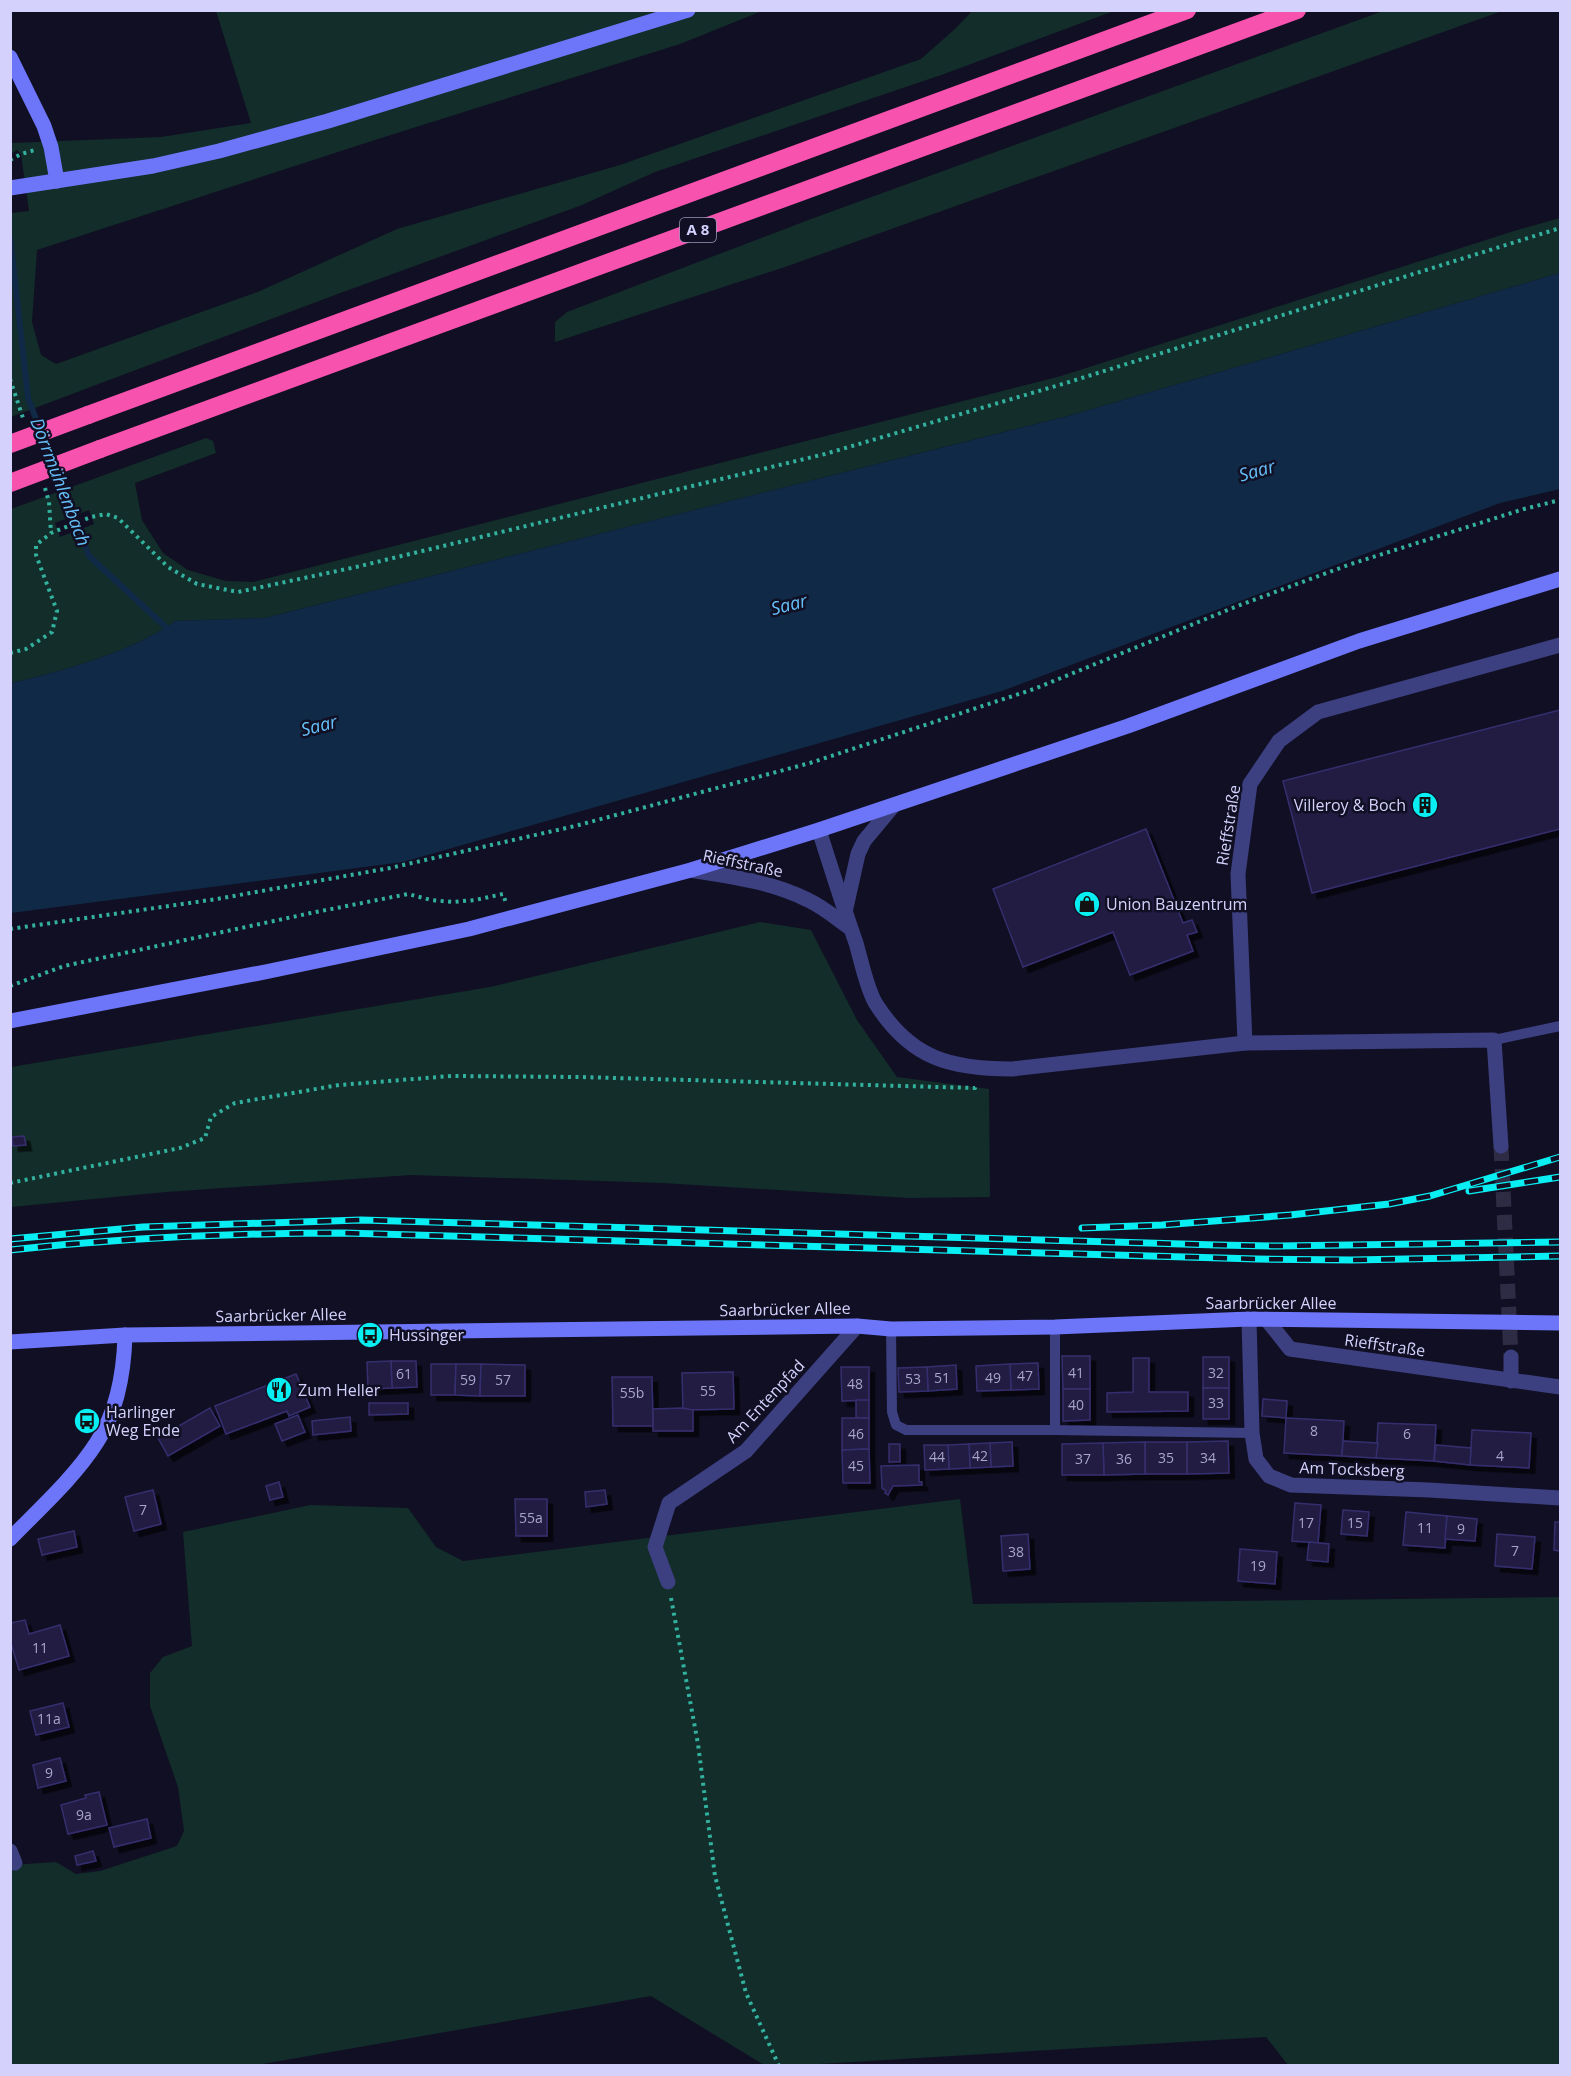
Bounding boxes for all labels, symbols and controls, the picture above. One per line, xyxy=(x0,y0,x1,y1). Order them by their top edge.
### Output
road number: A 8 xyxy=(680,218,716,242)
water label: Dörrmühlenbach xyxy=(25,414,96,549)
water label: Saar xyxy=(1236,453,1278,487)
water label: Saar xyxy=(768,588,810,620)
water label: Saar xyxy=(298,709,340,741)
street label: Rieffstraße xyxy=(1211,783,1245,867)
building icon: Villeroy & Boch xyxy=(1410,790,1440,820)
place label: Villeroy & Boch xyxy=(1294,794,1406,816)
street label: Rieffstraße xyxy=(701,844,785,882)
shop icon: Union Bauzentrum xyxy=(1072,889,1102,919)
place label: Union Bauzentrum xyxy=(1106,893,1247,915)
street label: Saarbrücker Allee xyxy=(1205,1292,1337,1314)
street label: Saarbrücker Allee xyxy=(719,1297,851,1321)
street label: Saarbrücker Allee xyxy=(215,1303,347,1327)
bus stop icon: Hussinger xyxy=(355,1320,385,1350)
place label: Hussinger xyxy=(389,1324,464,1346)
street label: Rieffstraße xyxy=(1343,1328,1427,1362)
street label: Am Entenpfad xyxy=(721,1355,809,1447)
house number: 41 xyxy=(1068,1363,1084,1382)
house number: 32 xyxy=(1208,1363,1224,1382)
house number: 61 xyxy=(396,1364,412,1383)
house number: 47 xyxy=(1017,1366,1033,1385)
house number: 51 xyxy=(934,1368,950,1387)
house number: 49 xyxy=(985,1368,1001,1387)
house number: 53 xyxy=(905,1369,921,1388)
house number: 59 xyxy=(460,1370,476,1389)
house number: 57 xyxy=(495,1370,511,1389)
house number: 48 xyxy=(847,1374,863,1393)
restaurant icon: Zum Heller xyxy=(264,1375,294,1405)
place label: Zum Heller xyxy=(298,1379,381,1401)
house number: 55 xyxy=(700,1381,716,1400)
house number: 55b xyxy=(620,1383,644,1402)
house number: 33 xyxy=(1208,1393,1224,1412)
house number: 40 xyxy=(1068,1395,1084,1414)
place label: Harlinger Weg Ende xyxy=(106,1401,180,1441)
bus stop icon: Harlinger Weg Ende xyxy=(72,1406,102,1436)
house number: 8 xyxy=(1310,1421,1318,1440)
house number: 46 xyxy=(848,1424,864,1443)
house number: 6 xyxy=(1403,1424,1411,1443)
house number: 42 xyxy=(972,1446,988,1465)
house number: 4 xyxy=(1496,1446,1504,1465)
house number: 44 xyxy=(929,1447,945,1466)
house number: 35 xyxy=(1158,1448,1174,1467)
house number: 34 xyxy=(1200,1448,1216,1467)
house number: 37 xyxy=(1075,1449,1091,1468)
house number: 36 xyxy=(1116,1449,1132,1468)
house number: 45 xyxy=(848,1456,864,1475)
street label: Am Tocksberg xyxy=(1299,1456,1405,1482)
house number: 7 xyxy=(139,1500,147,1519)
house number: 55a xyxy=(519,1508,543,1527)
house number: 17 xyxy=(1298,1513,1314,1532)
house number: 15 xyxy=(1347,1513,1363,1532)
house number: 11 xyxy=(1417,1518,1433,1537)
house number: 9 xyxy=(1457,1519,1465,1538)
house number: 7 xyxy=(1511,1541,1519,1560)
house number: 38 xyxy=(1008,1542,1024,1561)
house number: 19 xyxy=(1250,1556,1266,1575)
house number: 11 xyxy=(32,1638,48,1657)
house number: 11a xyxy=(37,1709,61,1728)
house number: 9 xyxy=(45,1763,53,1782)
house number: 9a xyxy=(76,1805,92,1824)

